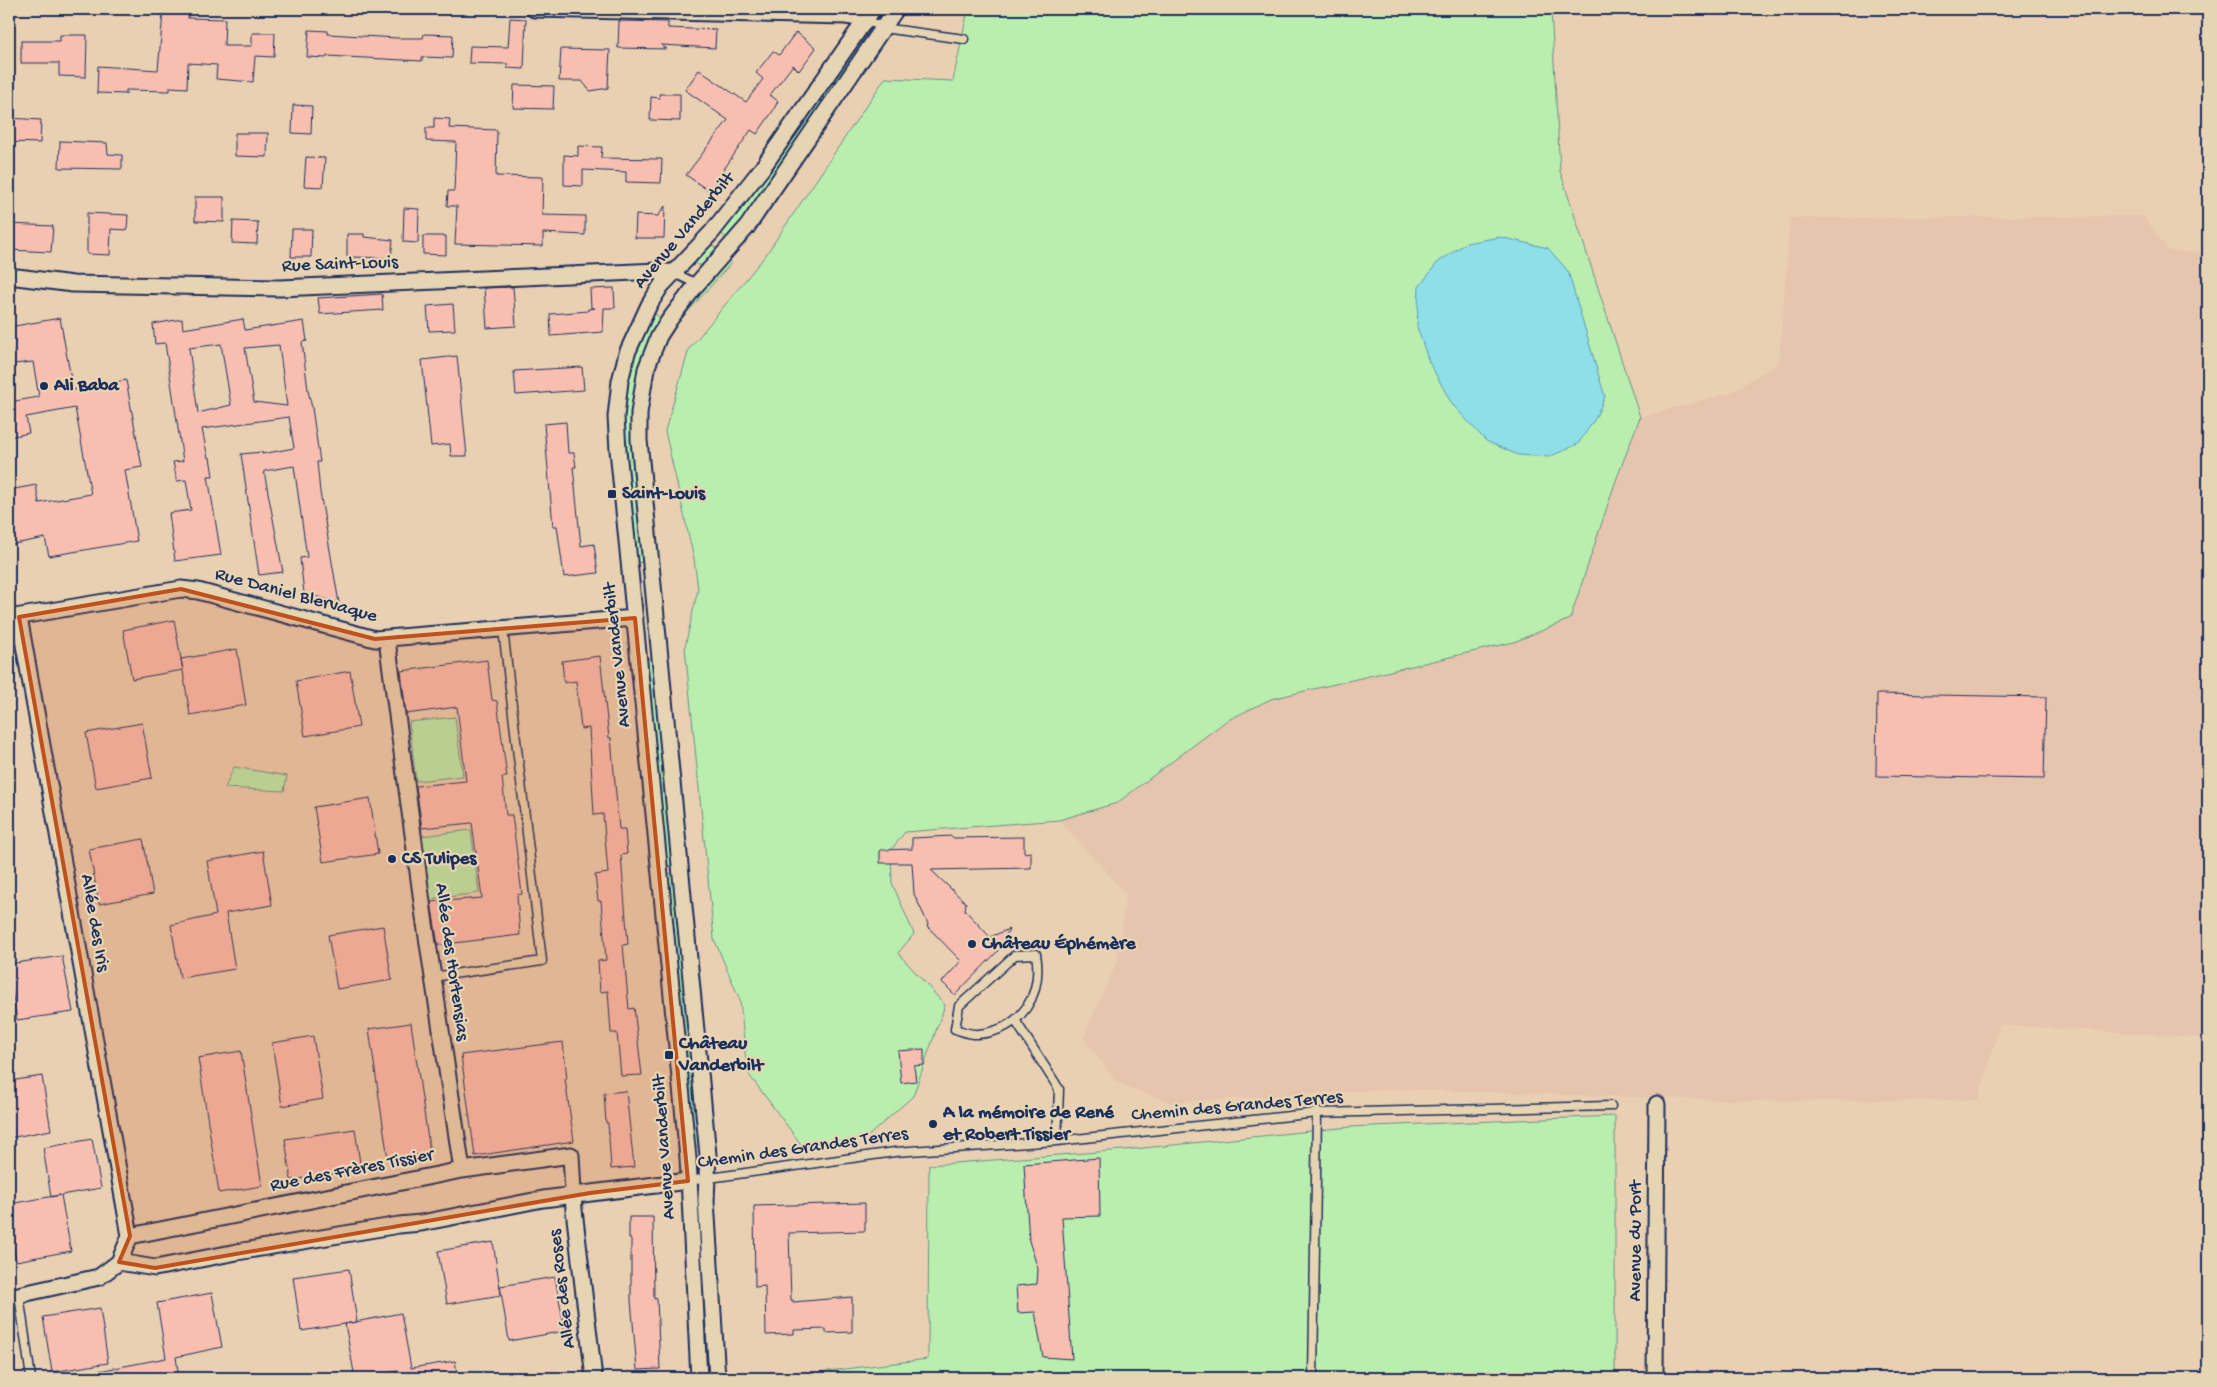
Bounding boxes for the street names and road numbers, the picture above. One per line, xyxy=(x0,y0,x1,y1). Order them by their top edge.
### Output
street label: Avenue Vanderbilt xyxy=(629,166,742,294)
street label: Rue Saint-Louis xyxy=(282,251,399,279)
street label: Rue Daniel Blervaque xyxy=(212,563,380,629)
street label: Avenue Vanderbilt xyxy=(599,579,637,729)
street label: Allée des Iris xyxy=(74,872,114,974)
street label: Allée des Hortensias xyxy=(429,882,474,1043)
street label: Avenue Vanderbilt xyxy=(648,1071,682,1220)
street label: Chemin des Grandes Terres xyxy=(1130,1086,1345,1128)
street label: Chemin des Grandes Terres xyxy=(696,1123,911,1175)
street label: Rue des Frères Tissier xyxy=(268,1143,438,1198)
street label: Avenue du Port xyxy=(1625,1178,1648,1302)
street label: Allée des Roses xyxy=(544,1227,582,1350)

